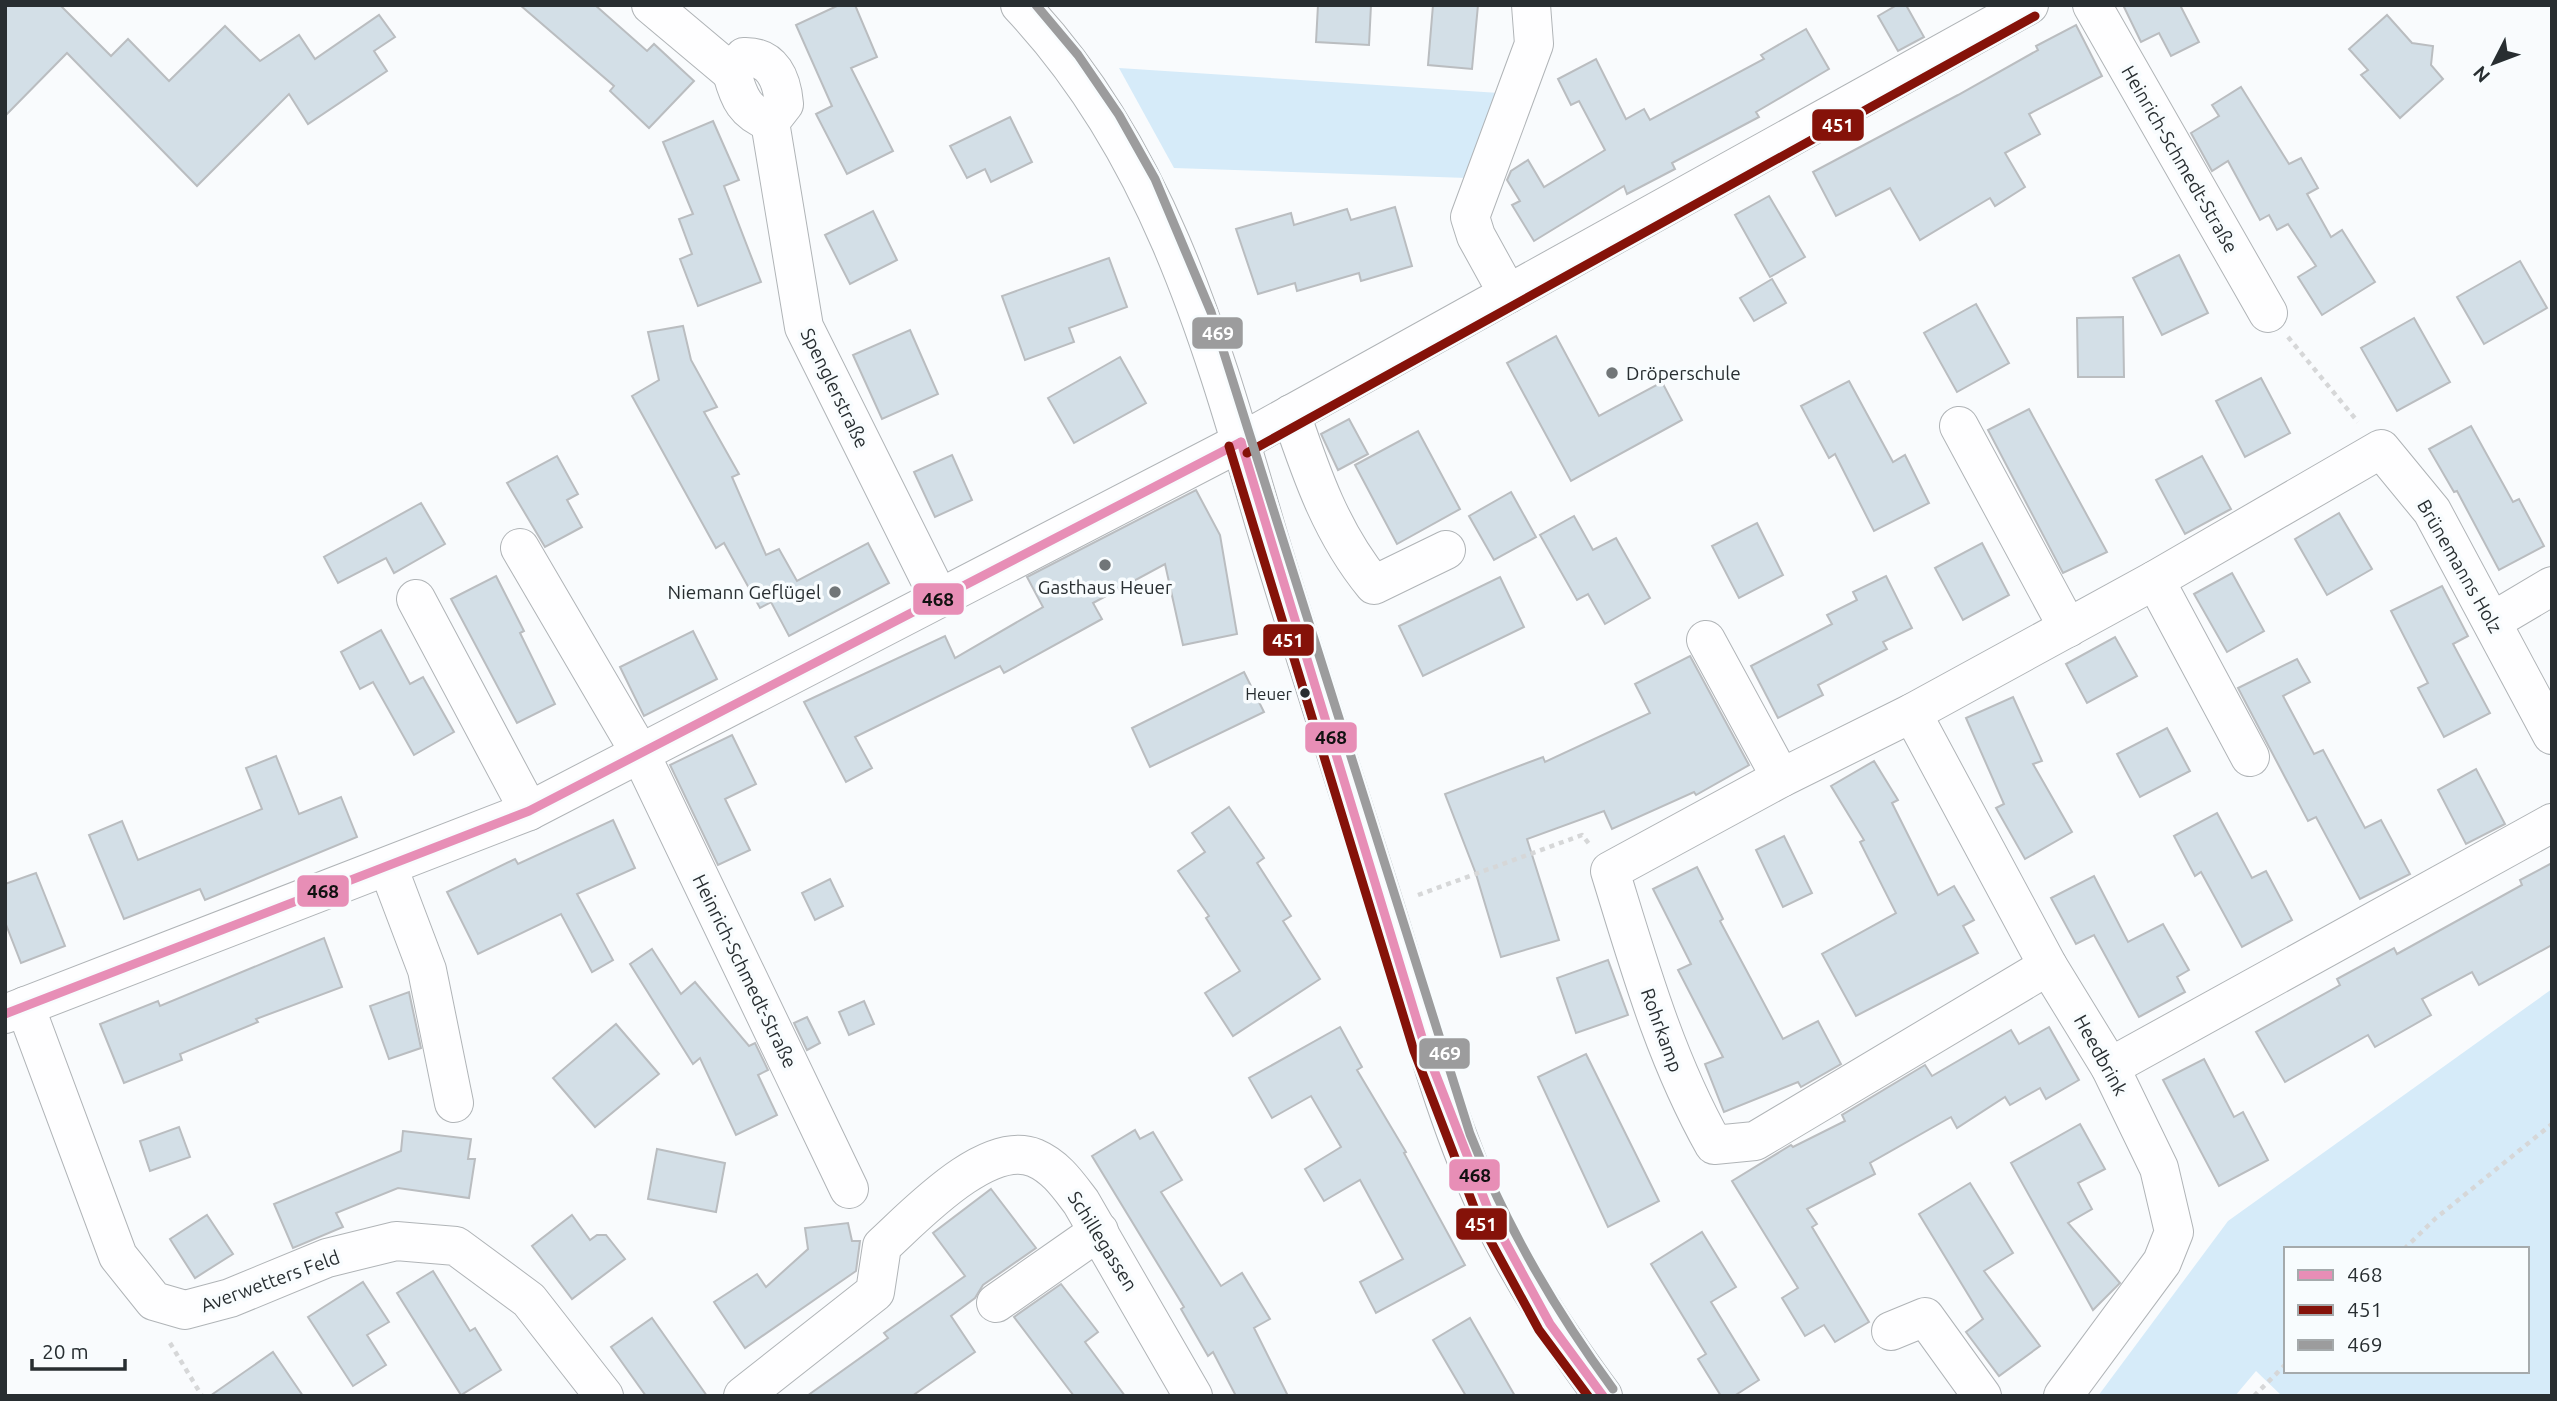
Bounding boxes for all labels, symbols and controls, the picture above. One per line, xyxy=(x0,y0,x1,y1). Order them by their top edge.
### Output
north arrow xyxy=(2459,28,2529,98)
street label: Heinrich-Schmedt-Straße xyxy=(2117,61,2243,257)
text: N xyxy=(2468,62,2494,87)
line badge: 451 xyxy=(1811,108,1865,142)
text: 451 xyxy=(1822,114,1854,136)
line badge: 469 xyxy=(1191,316,1244,350)
text: 469 xyxy=(1202,322,1234,344)
street label: Spenglerstraße xyxy=(796,324,874,452)
place label: Dröperschule xyxy=(1626,362,1741,384)
marker: Dröperschule xyxy=(1604,365,1620,381)
street label: Brünemanns Holz xyxy=(2413,496,2507,637)
marker: Gasthaus Heuer xyxy=(1097,557,1113,573)
place label: Gasthaus Heuer xyxy=(1038,576,1172,598)
place label: Niemann Geflügel xyxy=(668,581,821,603)
line badge: 468 xyxy=(912,582,965,616)
marker: Niemann Geflügel xyxy=(827,584,843,600)
text: 468 xyxy=(922,588,954,610)
line badge: 451 xyxy=(1262,623,1315,657)
text: 451 xyxy=(1272,629,1304,651)
place label: Heuer xyxy=(1245,684,1293,703)
marker: Heuer xyxy=(1298,686,1312,700)
line badge: 468 xyxy=(1304,721,1358,754)
text: 468 xyxy=(1315,726,1347,748)
street label: Heinrich-Schmedt-Straße xyxy=(689,871,801,1071)
line badge: 468 xyxy=(296,874,350,908)
text: 468 xyxy=(307,880,339,902)
street label: Rohrkamp xyxy=(1637,985,1687,1075)
street label: Heedbrink xyxy=(2070,1011,2132,1099)
line badge: 469 xyxy=(1418,1037,1471,1070)
text: 469 xyxy=(1429,1042,1461,1064)
line badge: 468 xyxy=(1448,1158,1501,1192)
text: 468 xyxy=(1459,1164,1491,1186)
street label: Schillegassen xyxy=(1064,1187,1142,1295)
line badge: 451 xyxy=(1455,1207,1508,1241)
text: 451 xyxy=(1465,1213,1497,1235)
street label: Averwetters Feld xyxy=(197,1246,343,1316)
legend xyxy=(2284,1247,2529,1373)
text: 468 xyxy=(2347,1262,2383,1286)
text: 451 xyxy=(2347,1297,2383,1321)
scale bar xyxy=(32,1328,124,1372)
text: 469 xyxy=(2347,1332,2383,1356)
text: 20 m xyxy=(42,1339,89,1363)

